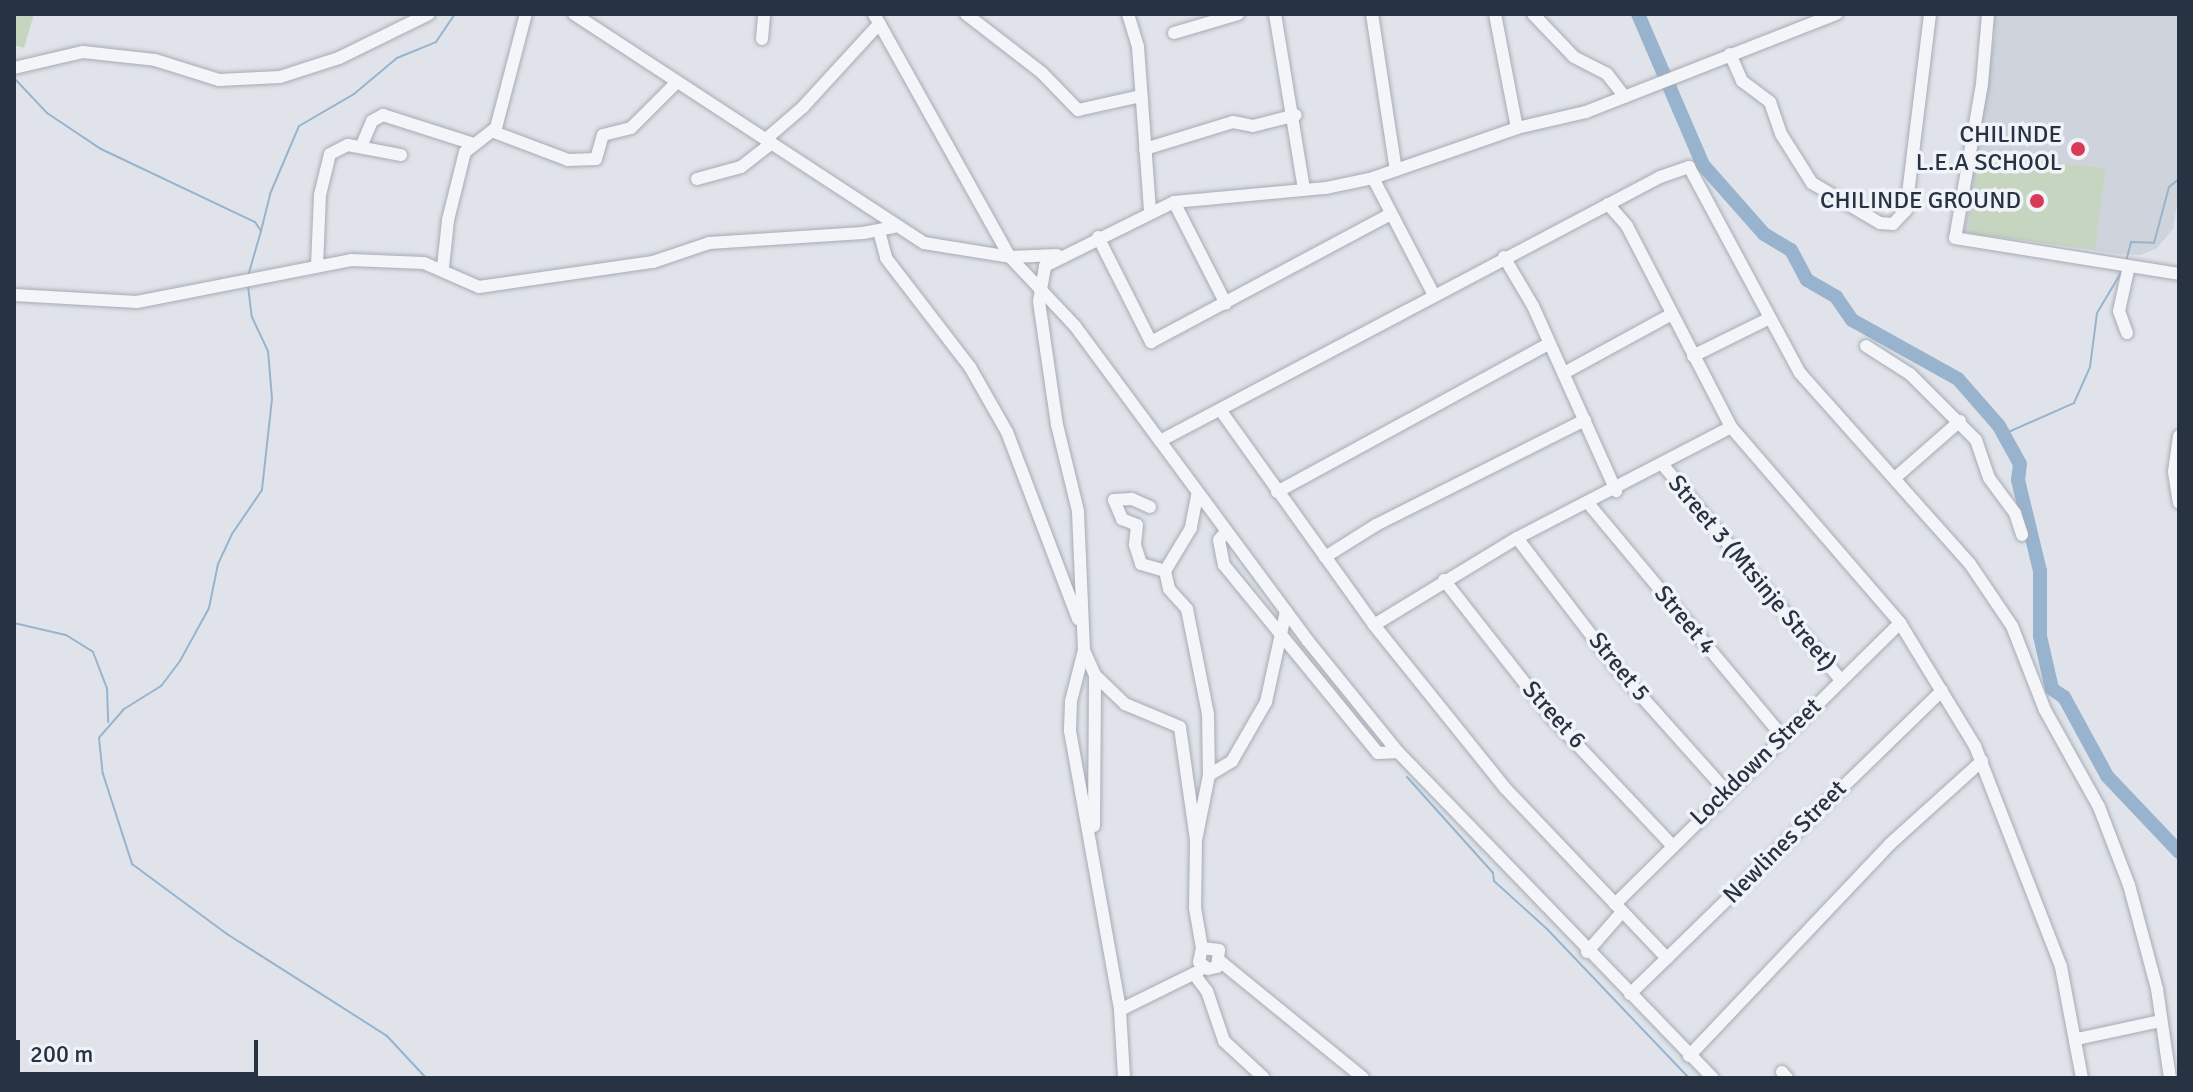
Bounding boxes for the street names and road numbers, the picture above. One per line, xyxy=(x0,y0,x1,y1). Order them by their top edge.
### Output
street label: Street 3 (Mtsinje Street) xyxy=(1662,469,1842,677)
street label: Street 4 xyxy=(1648,580,1722,660)
street label: Street 5 xyxy=(1582,627,1656,707)
street label: Street 6 xyxy=(1516,675,1592,755)
street label: Lockdown Street xyxy=(1685,692,1827,832)
street label: Newlines Street xyxy=(1717,774,1853,910)

